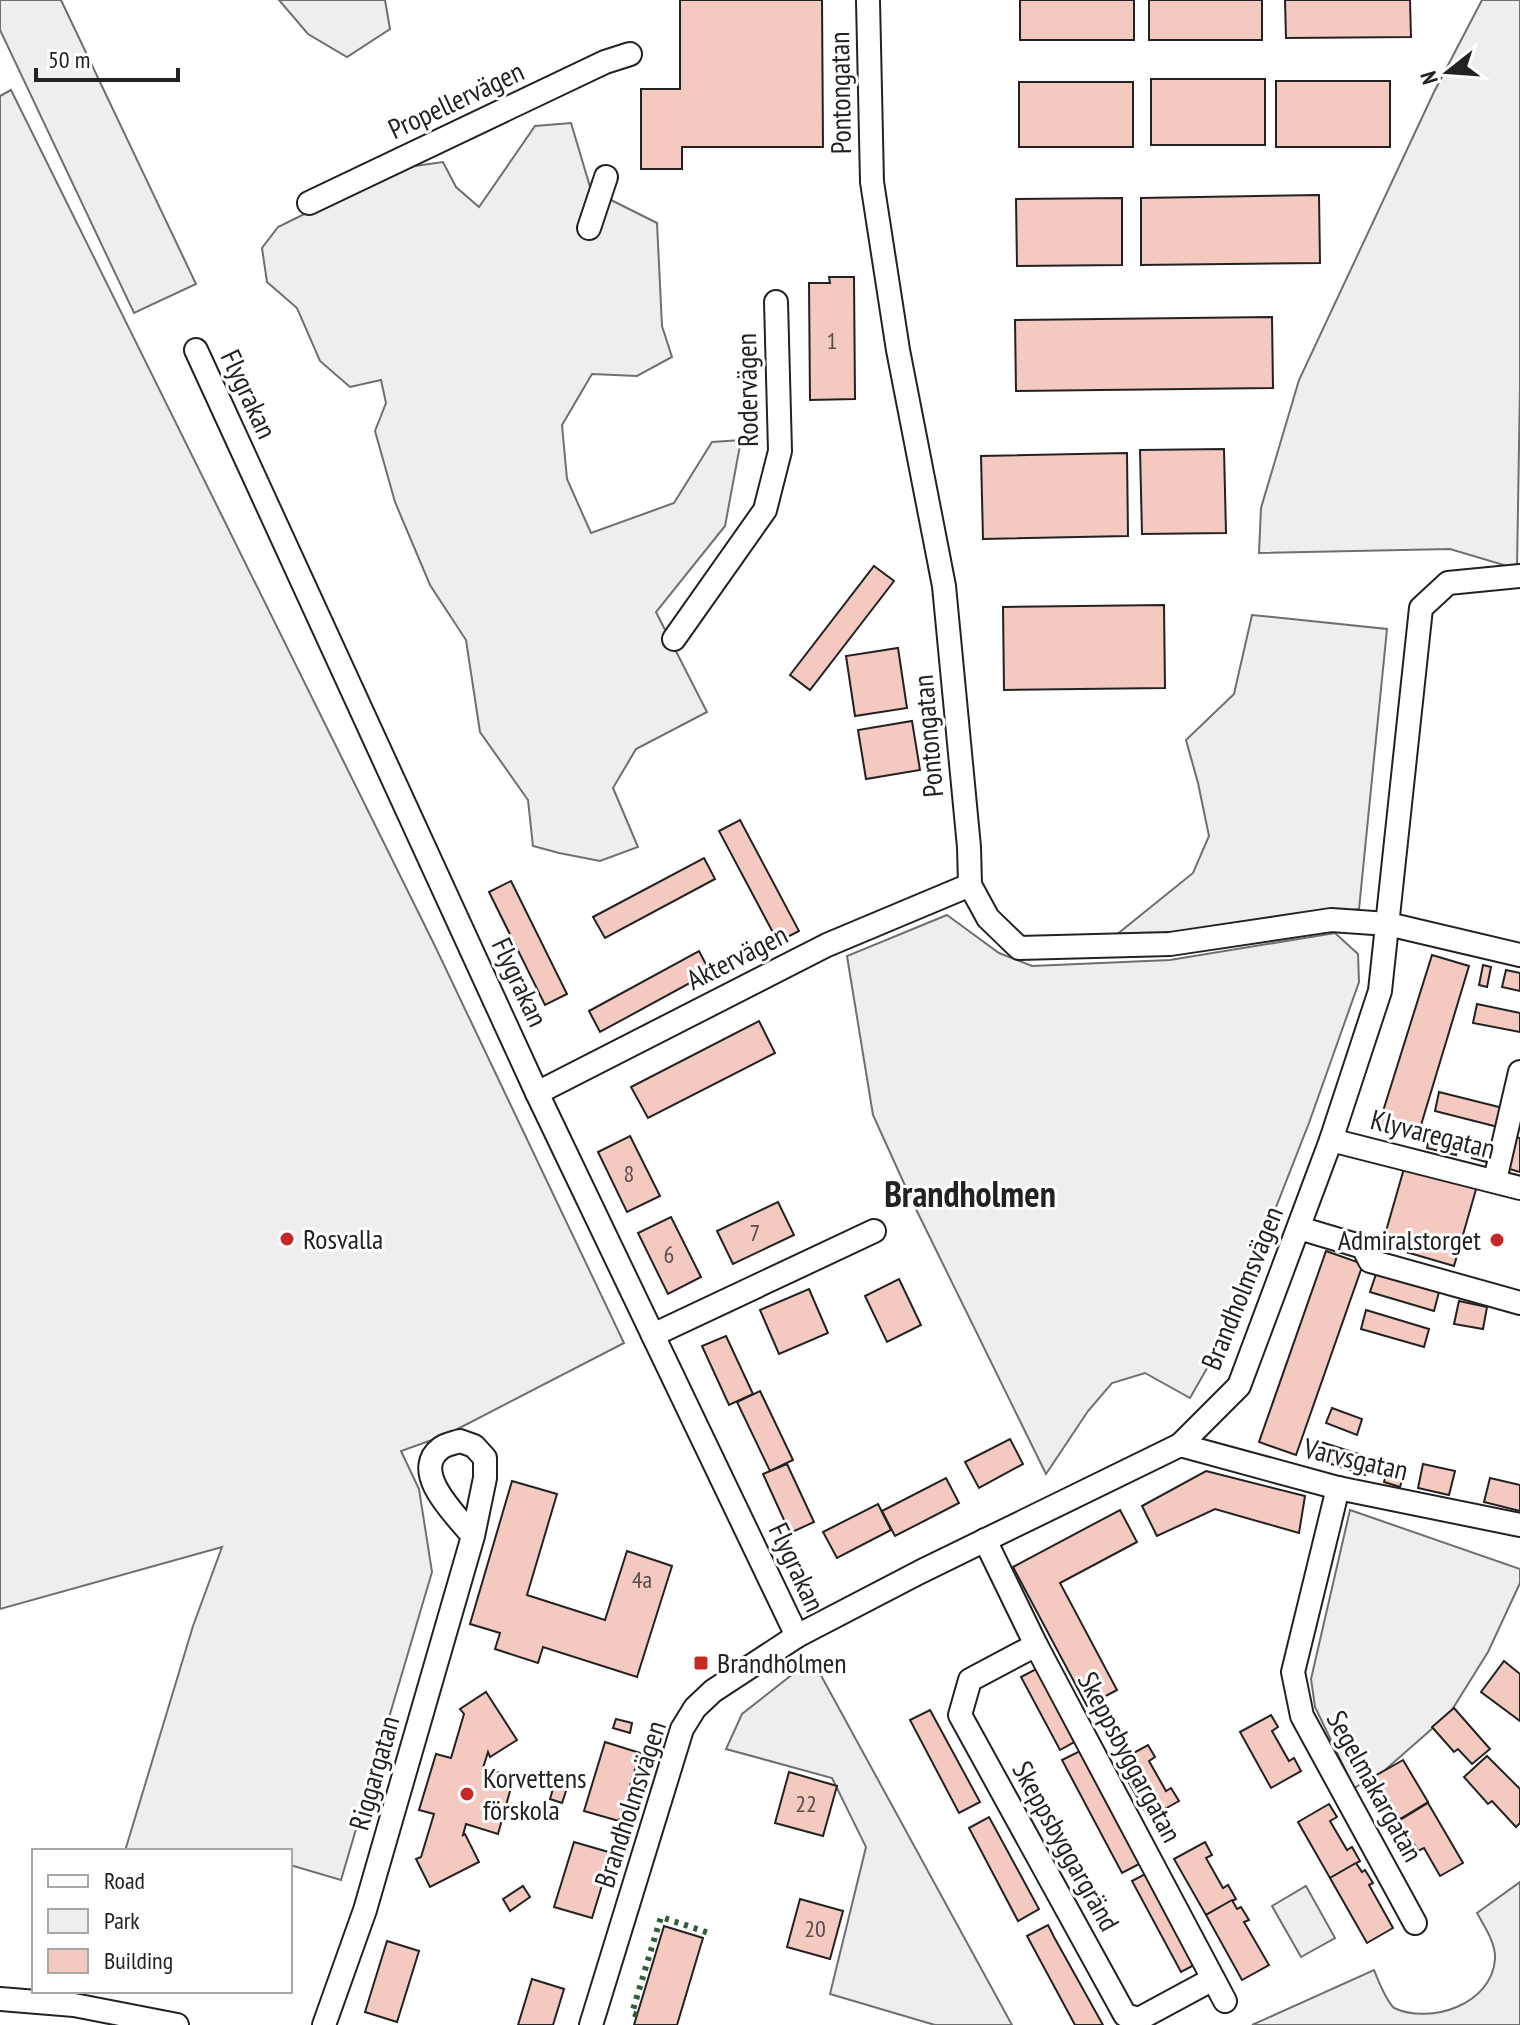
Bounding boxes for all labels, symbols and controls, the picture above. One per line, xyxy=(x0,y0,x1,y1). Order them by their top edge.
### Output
street label: Pontongatan xyxy=(820,31,859,155)
scale bar xyxy=(36,32,178,82)
north arrow xyxy=(1408,32,1488,112)
text: 50 m xyxy=(48,44,90,75)
street label: Propellervägen xyxy=(382,52,530,147)
text: N xyxy=(1414,68,1444,88)
house number: 1 xyxy=(827,325,837,356)
street label: Rodervägen xyxy=(727,333,766,447)
street label: Flygrakan xyxy=(213,343,286,444)
street label: Pontongatan xyxy=(904,673,951,799)
street label: Aktervägen xyxy=(680,915,794,998)
street label: Flygrakan xyxy=(484,931,557,1032)
street label: Klyvaregatan xyxy=(1367,1100,1499,1167)
house number: 8 xyxy=(624,1158,634,1189)
district label: Brandholmen xyxy=(884,1170,1056,1217)
street label: Brandholmsvägen xyxy=(1192,1201,1291,1375)
house number: 7 xyxy=(750,1217,760,1248)
place label: Rosvalla xyxy=(303,1220,383,1257)
place label: Admiralstorget xyxy=(1338,1221,1481,1258)
marker: Rosvalla xyxy=(278,1230,296,1248)
marker: Admiralstorget xyxy=(1488,1231,1506,1249)
house number: 6 xyxy=(664,1239,674,1270)
street label: Varvsgatan xyxy=(1300,1428,1412,1488)
street label: Flygrakan xyxy=(761,1516,834,1617)
house number: 4a xyxy=(632,1564,652,1595)
place label: Brandholmen xyxy=(717,1644,847,1681)
marker: Brandholmen xyxy=(692,1654,710,1672)
street label: Skeppsbyggargatan xyxy=(1070,1665,1191,1848)
street label: Segelmakargatan xyxy=(1319,1704,1432,1868)
street label: Riggargatan xyxy=(340,1711,407,1834)
street label: Brandholmsvägen xyxy=(585,1716,674,1892)
street label: Skeppsbyggargränd xyxy=(1004,1754,1128,1937)
place label: Korvettens förskola xyxy=(483,1759,586,1828)
marker: Korvettens förskola xyxy=(458,1785,476,1803)
house number: 22 xyxy=(795,1788,817,1819)
legend xyxy=(32,1849,292,1993)
text: Road xyxy=(104,1865,145,1896)
text: Park xyxy=(104,1905,140,1936)
house number: 20 xyxy=(804,1913,826,1944)
text: Building xyxy=(104,1945,173,1976)

